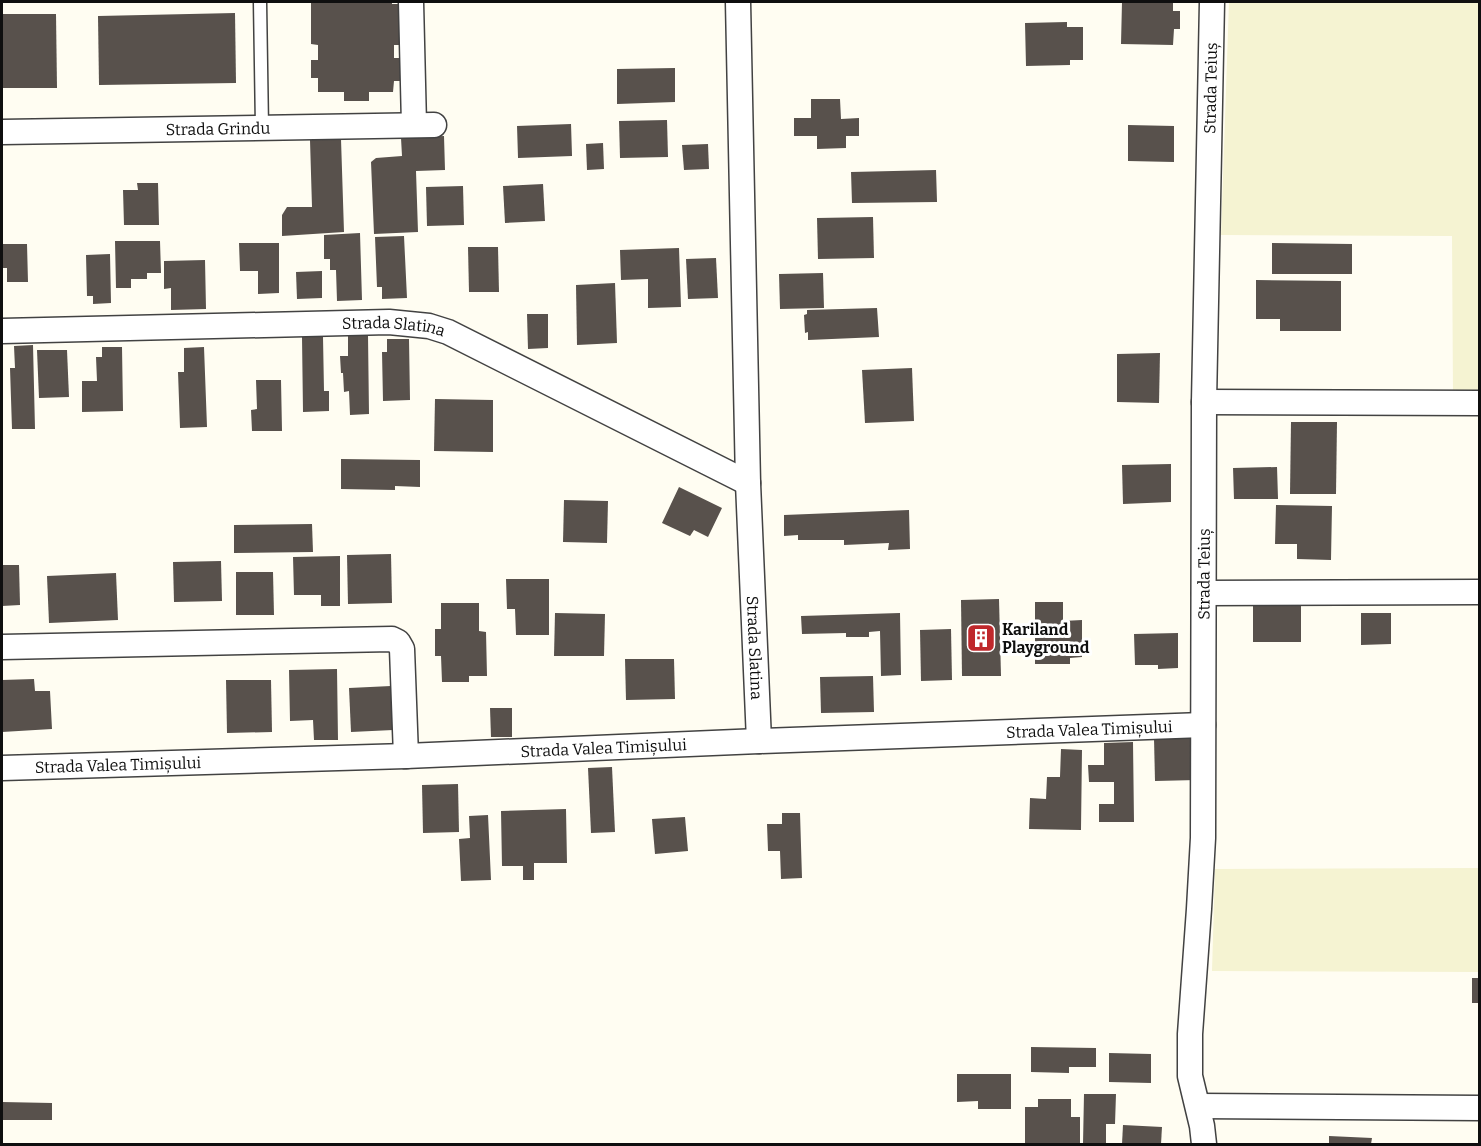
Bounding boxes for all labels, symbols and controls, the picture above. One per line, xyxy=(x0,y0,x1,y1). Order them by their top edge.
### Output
street label: Strada Teiuș xyxy=(1200,42,1222,134)
street label: Strada Grindu xyxy=(165,119,271,139)
street label: Strada Slatina xyxy=(342,313,448,341)
street label: Strada Teiuș xyxy=(1195,528,1215,620)
street label: Strada Slatina xyxy=(743,595,766,700)
place label: Kariland Playground xyxy=(1002,620,1090,657)
building icon: Kariland Playground xyxy=(965,622,997,654)
street label: Strada Valea Timișului xyxy=(1006,717,1173,742)
street label: Strada Valea Timișului xyxy=(520,735,687,761)
street label: Strada Valea Timișului xyxy=(34,753,202,777)

